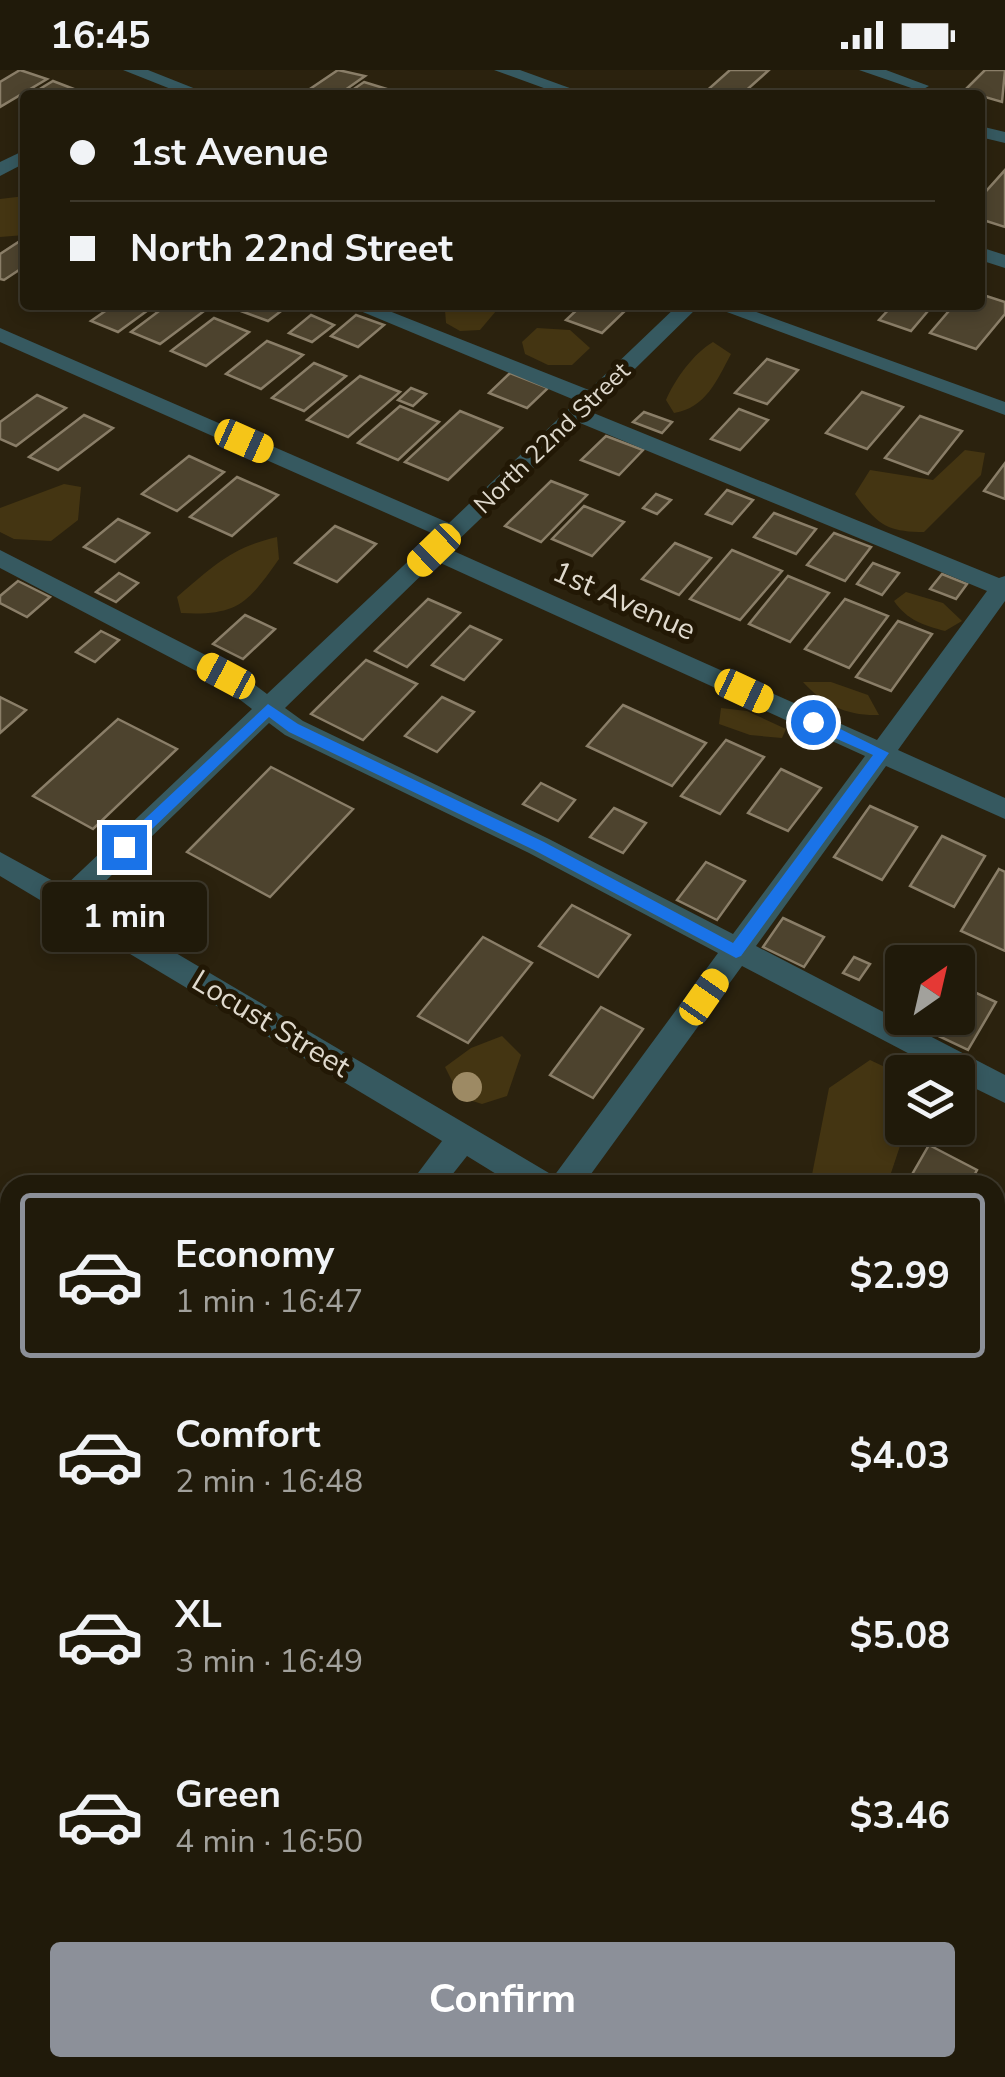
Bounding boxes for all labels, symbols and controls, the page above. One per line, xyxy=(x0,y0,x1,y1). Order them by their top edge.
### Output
text: 16:45 xyxy=(50,10,151,61)
text: 1st Avenue xyxy=(130,127,328,178)
text: North 22nd Street xyxy=(130,223,453,274)
street label: North 22nd Street xyxy=(467,354,638,521)
car xyxy=(210,415,278,467)
car xyxy=(402,518,466,582)
street label: 1st Avenue xyxy=(546,551,702,651)
car xyxy=(192,649,260,703)
car xyxy=(710,665,778,717)
route start xyxy=(791,700,836,745)
route end xyxy=(102,825,147,870)
callout: 1 min xyxy=(42,882,206,952)
text: 1 min xyxy=(83,895,166,938)
north arrow xyxy=(885,945,975,1035)
map controls xyxy=(885,945,975,1145)
street label: Locust Street xyxy=(184,961,358,1088)
car xyxy=(675,964,733,1030)
button: layers xyxy=(885,1055,975,1145)
text: Economy xyxy=(175,1229,334,1280)
icon: car xyxy=(55,1231,145,1321)
text: $2.99 xyxy=(849,1250,950,1301)
text: 1 min · 16:47 xyxy=(175,1280,363,1323)
text: Comfort xyxy=(175,1409,320,1460)
icon: car xyxy=(55,1411,145,1501)
text: $4.03 xyxy=(849,1430,950,1481)
text: 2 min · 16:48 xyxy=(175,1460,363,1503)
text: XL xyxy=(175,1589,222,1640)
icon: car xyxy=(55,1591,145,1681)
text: $5.08 xyxy=(849,1610,950,1661)
text: 3 min · 16:49 xyxy=(175,1640,363,1683)
text: Green xyxy=(175,1769,281,1820)
icon: car xyxy=(55,1771,145,1861)
text: $3.46 xyxy=(849,1790,950,1841)
text: 4 min · 16:50 xyxy=(175,1820,363,1863)
button: Confirm xyxy=(50,1942,955,2057)

